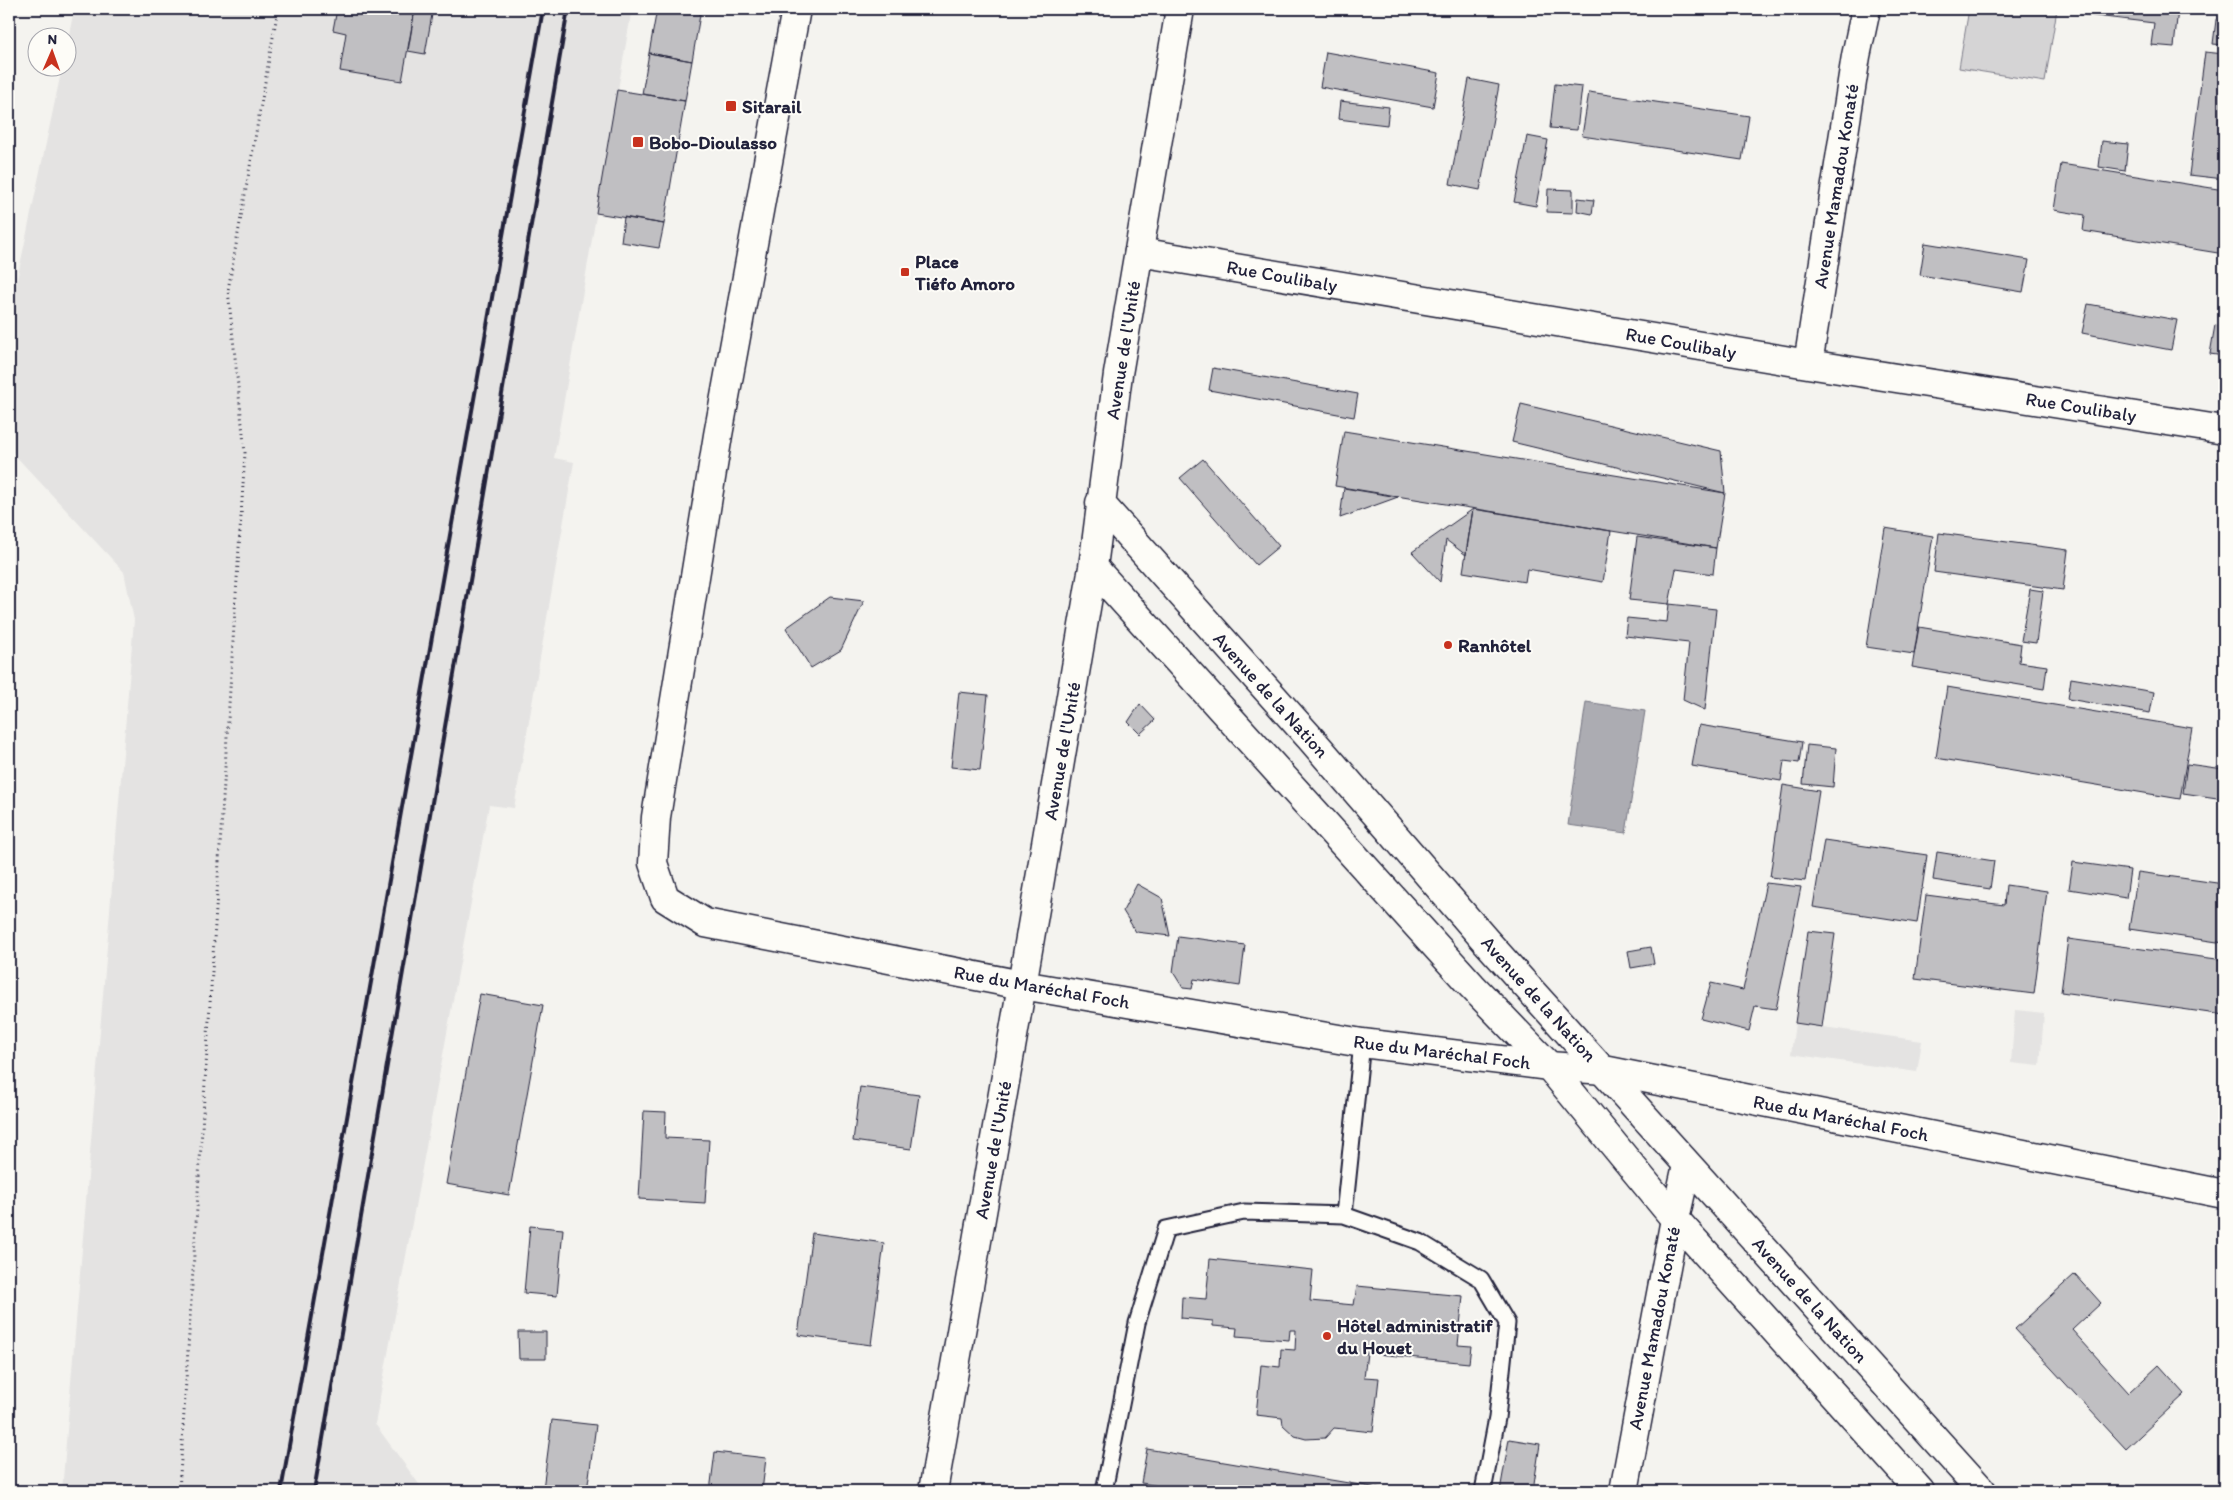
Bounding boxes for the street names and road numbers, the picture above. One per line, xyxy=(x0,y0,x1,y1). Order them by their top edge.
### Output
street label: Avenue Mamadou Konaté xyxy=(1808,82,1864,290)
street label: Rue Coulibaly xyxy=(1225,255,1339,297)
street label: Avenue de l'Unité xyxy=(1101,279,1145,421)
street label: Rue Coulibaly xyxy=(1624,322,1738,364)
street label: Rue Coulibaly xyxy=(2024,387,2138,427)
street label: Avenue de la Nation xyxy=(1208,627,1334,763)
street label: Avenue de l'Unité xyxy=(1039,680,1085,822)
street label: Avenue de la Nation xyxy=(1476,931,1602,1067)
street label: Rue du Maréchal Foch xyxy=(952,960,1133,1014)
street label: Rue du Maréchal Foch xyxy=(1352,1030,1533,1074)
street label: Avenue de l'Unité xyxy=(970,1079,1016,1221)
street label: Rue du Maréchal Foch xyxy=(1751,1090,1931,1146)
street label: Avenue Mamadou Konaté xyxy=(1623,1224,1685,1432)
street label: Avenue de la Nation xyxy=(1747,1232,1873,1368)

